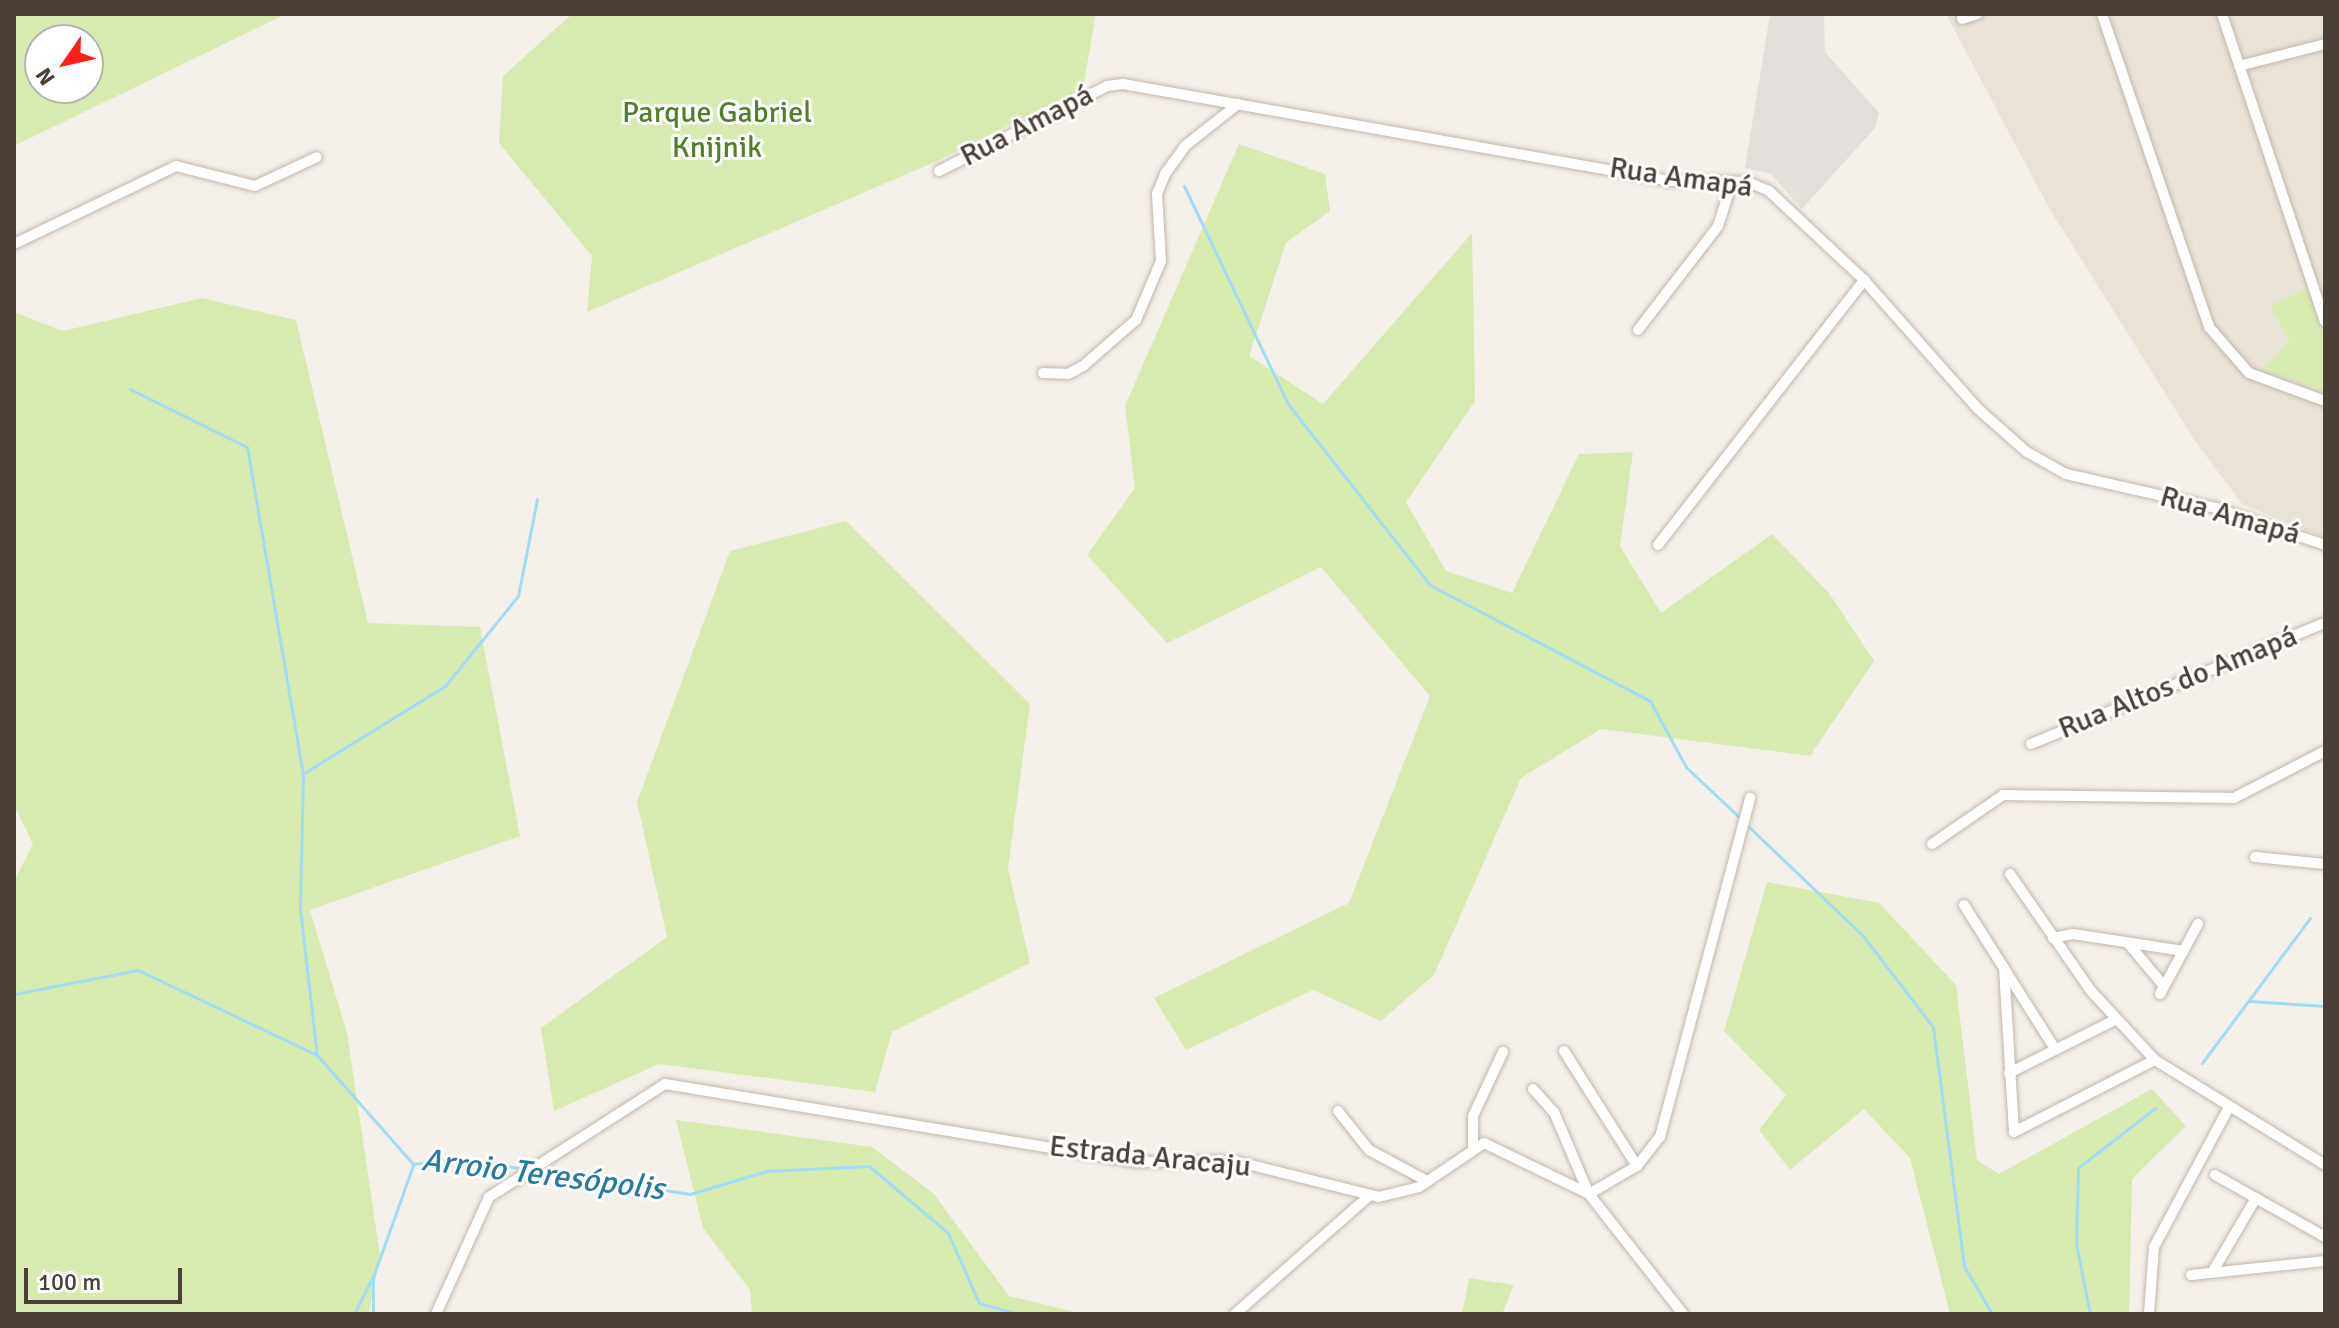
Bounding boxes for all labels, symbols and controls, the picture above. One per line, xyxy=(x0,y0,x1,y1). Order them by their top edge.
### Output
north arrow xyxy=(24,24,104,104)
text: N xyxy=(30,63,61,90)
street label: Rua Amapá xyxy=(955,77,1099,175)
park label: Parque Gabriel Knijnik xyxy=(622,95,812,166)
street label: Rua Amapá xyxy=(1607,150,1755,206)
street label: Rua Amapá xyxy=(2156,479,2304,553)
street label: Rua Altos do Amapá xyxy=(2053,619,2303,747)
street label: Estrada Aracaju xyxy=(1047,1129,1253,1185)
water label: Arroio Teresópolis xyxy=(420,1141,666,1209)
scale bar xyxy=(28,1252,186,1302)
text: 100 m xyxy=(38,1267,101,1297)

